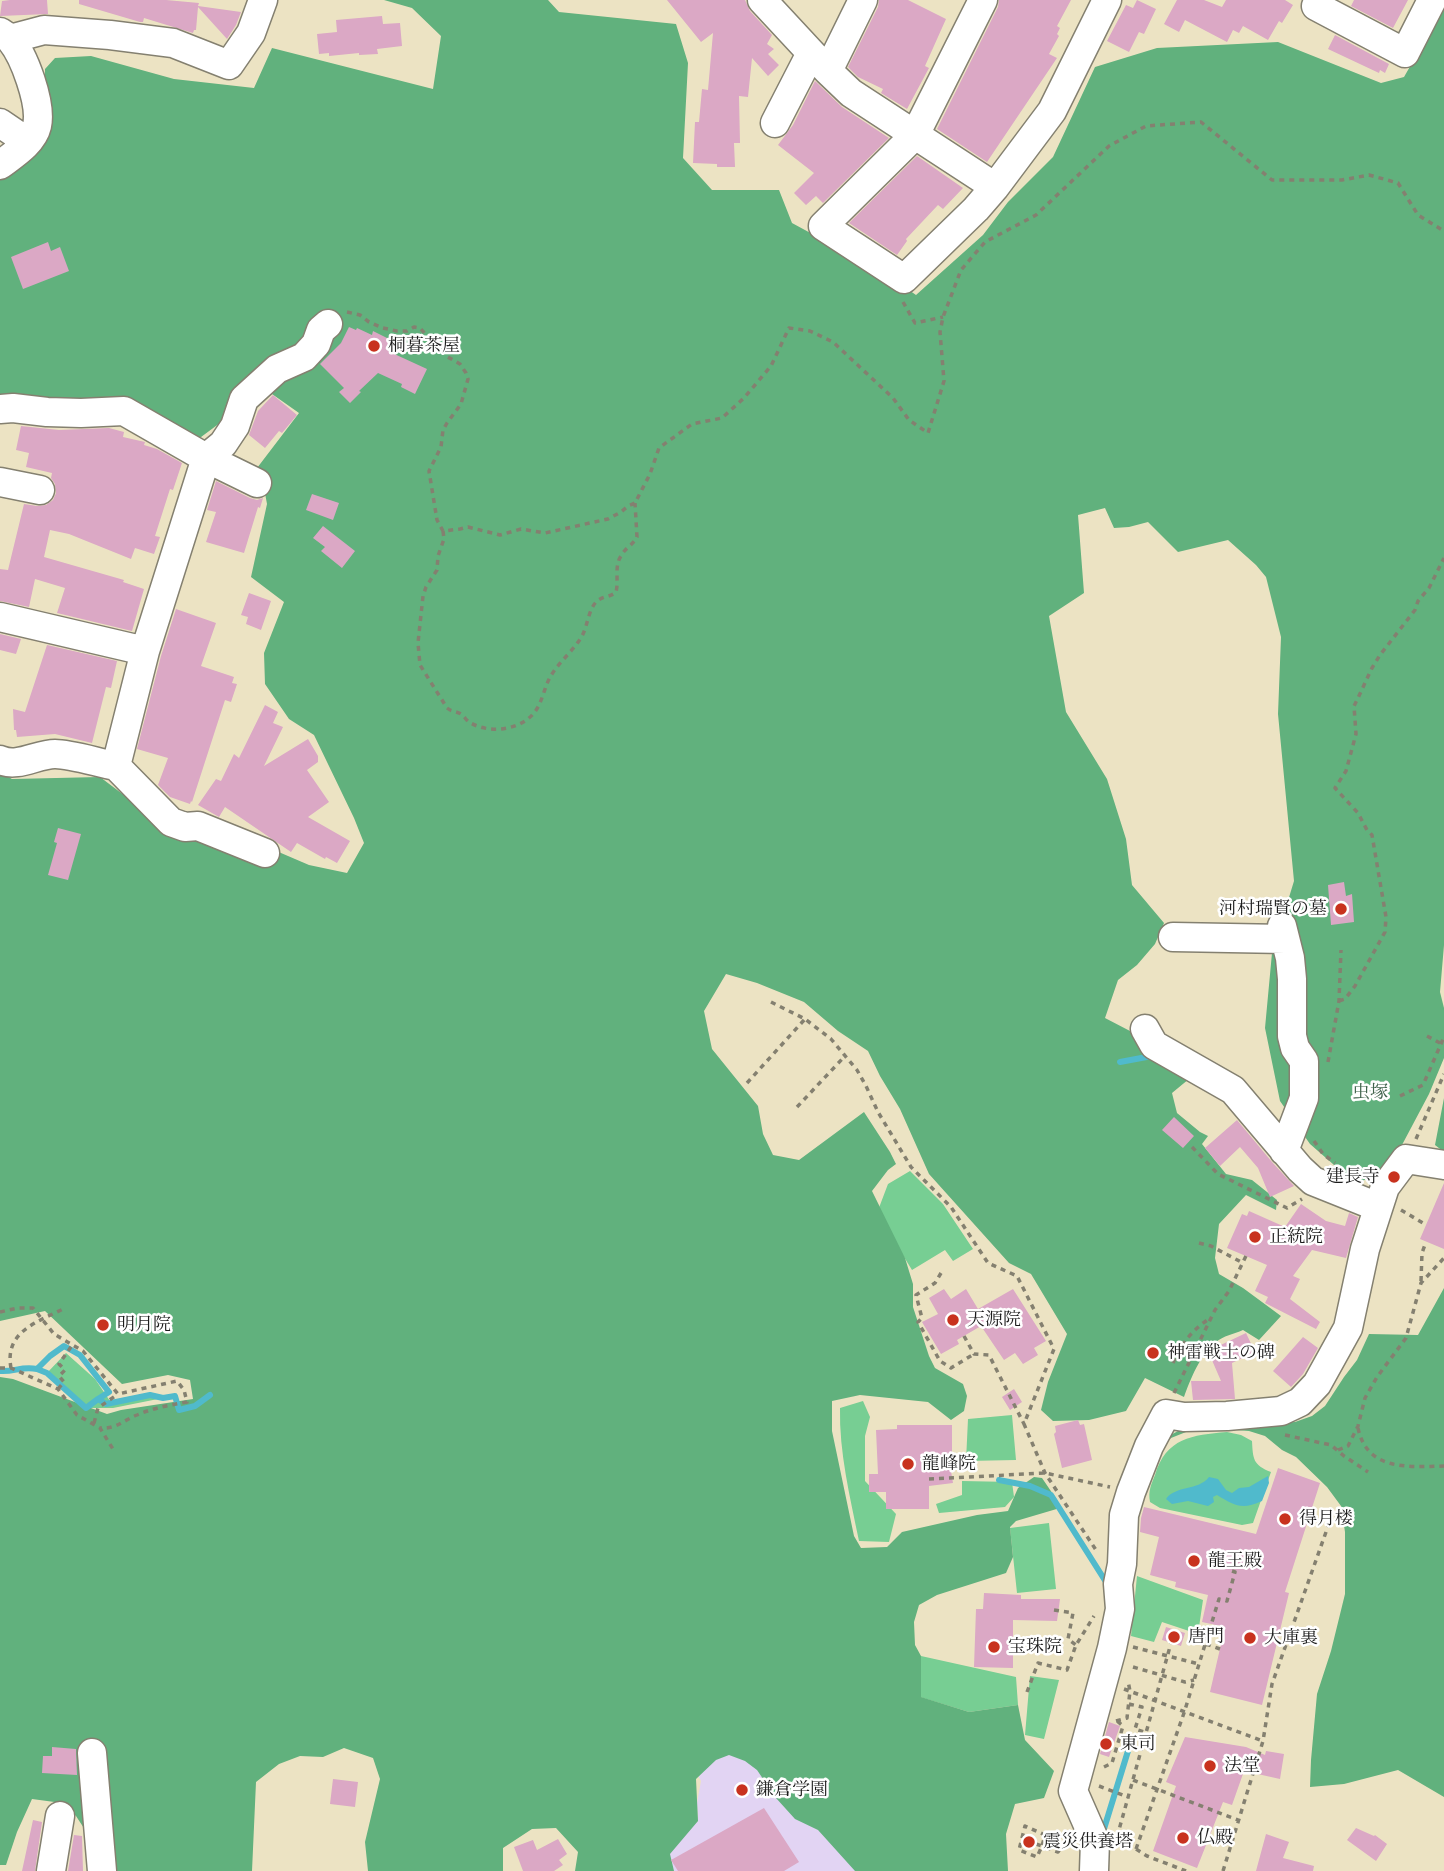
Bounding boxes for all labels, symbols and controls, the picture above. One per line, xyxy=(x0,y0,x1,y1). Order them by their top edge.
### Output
place label: 桐暮茶屋 xyxy=(388,335,460,357)
marker: 桐暮茶屋 xyxy=(366,338,382,354)
place label: 河村瑞賢の墓 xyxy=(1219,898,1327,920)
marker: 河村瑞賢の墓 xyxy=(1333,901,1349,917)
park label: 虫塚 xyxy=(1352,1082,1388,1104)
place label: 建長寺 xyxy=(1326,1166,1380,1188)
marker: 建長寺 xyxy=(1386,1169,1402,1185)
place label: 正統院 xyxy=(1269,1226,1323,1248)
marker: 正統院 xyxy=(1247,1229,1263,1245)
place label: 天源院 xyxy=(967,1309,1021,1331)
marker: 天源院 xyxy=(945,1312,961,1328)
place label: 明月院 xyxy=(117,1314,171,1336)
marker: 明月院 xyxy=(95,1317,111,1333)
place label: 神雷戦士の碑 xyxy=(1167,1342,1275,1364)
marker: 神雷戦士の碑 xyxy=(1145,1345,1161,1361)
place label: 龍峰院 xyxy=(922,1453,976,1475)
marker: 龍峰院 xyxy=(900,1456,916,1472)
place label: 得月楼 xyxy=(1299,1508,1353,1530)
marker: 得月楼 xyxy=(1277,1511,1293,1527)
place label: 龍王殿 xyxy=(1208,1550,1262,1572)
marker: 龍王殿 xyxy=(1186,1553,1202,1569)
place label: 唐門 xyxy=(1188,1626,1224,1648)
place label: 大庫裏 xyxy=(1264,1627,1318,1649)
marker: 唐門 xyxy=(1166,1629,1182,1645)
marker: 大庫裏 xyxy=(1242,1630,1258,1646)
place label: 宝珠院 xyxy=(1008,1636,1062,1658)
marker: 宝珠院 xyxy=(986,1639,1002,1655)
place label: 東司 xyxy=(1120,1733,1156,1755)
marker: 東司 xyxy=(1098,1736,1114,1752)
place label: 法堂 xyxy=(1224,1755,1260,1777)
marker: 法堂 xyxy=(1202,1758,1218,1774)
place label: 鎌倉学園 xyxy=(756,1779,828,1801)
marker: 鎌倉学園 xyxy=(734,1782,750,1798)
place label: 仏殿 xyxy=(1197,1827,1233,1849)
marker: 仏殿 xyxy=(1175,1830,1191,1846)
place label: 震災供養塔 xyxy=(1043,1831,1133,1853)
marker: 震災供養塔 xyxy=(1021,1834,1037,1850)

